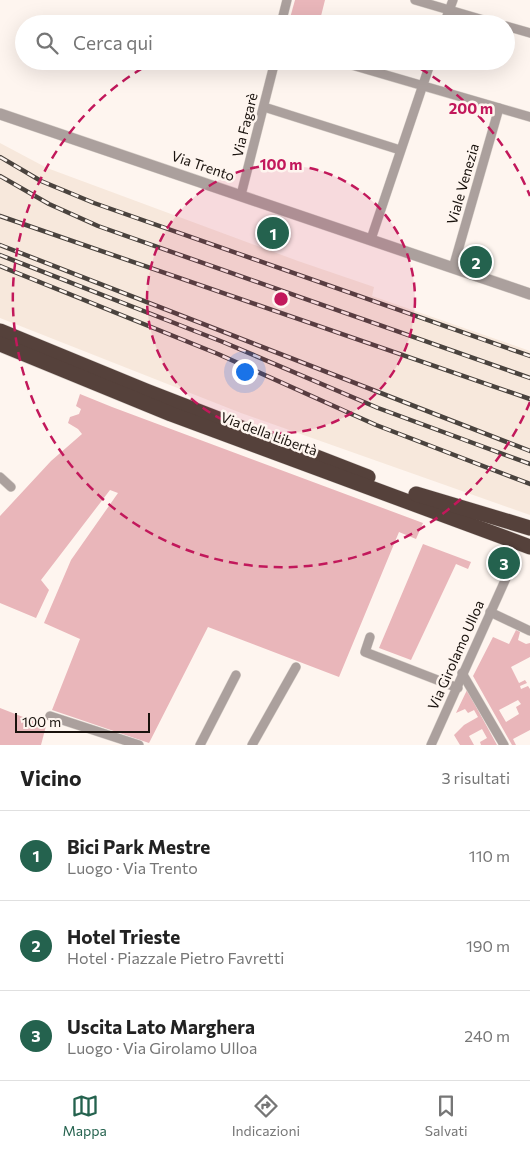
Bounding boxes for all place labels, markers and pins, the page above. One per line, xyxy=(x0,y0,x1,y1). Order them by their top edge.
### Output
pin: 1 xyxy=(257,214,289,252)
pin: 2 xyxy=(460,243,492,281)
centre of rings xyxy=(272,290,290,308)
pin: 3 xyxy=(488,544,520,582)

